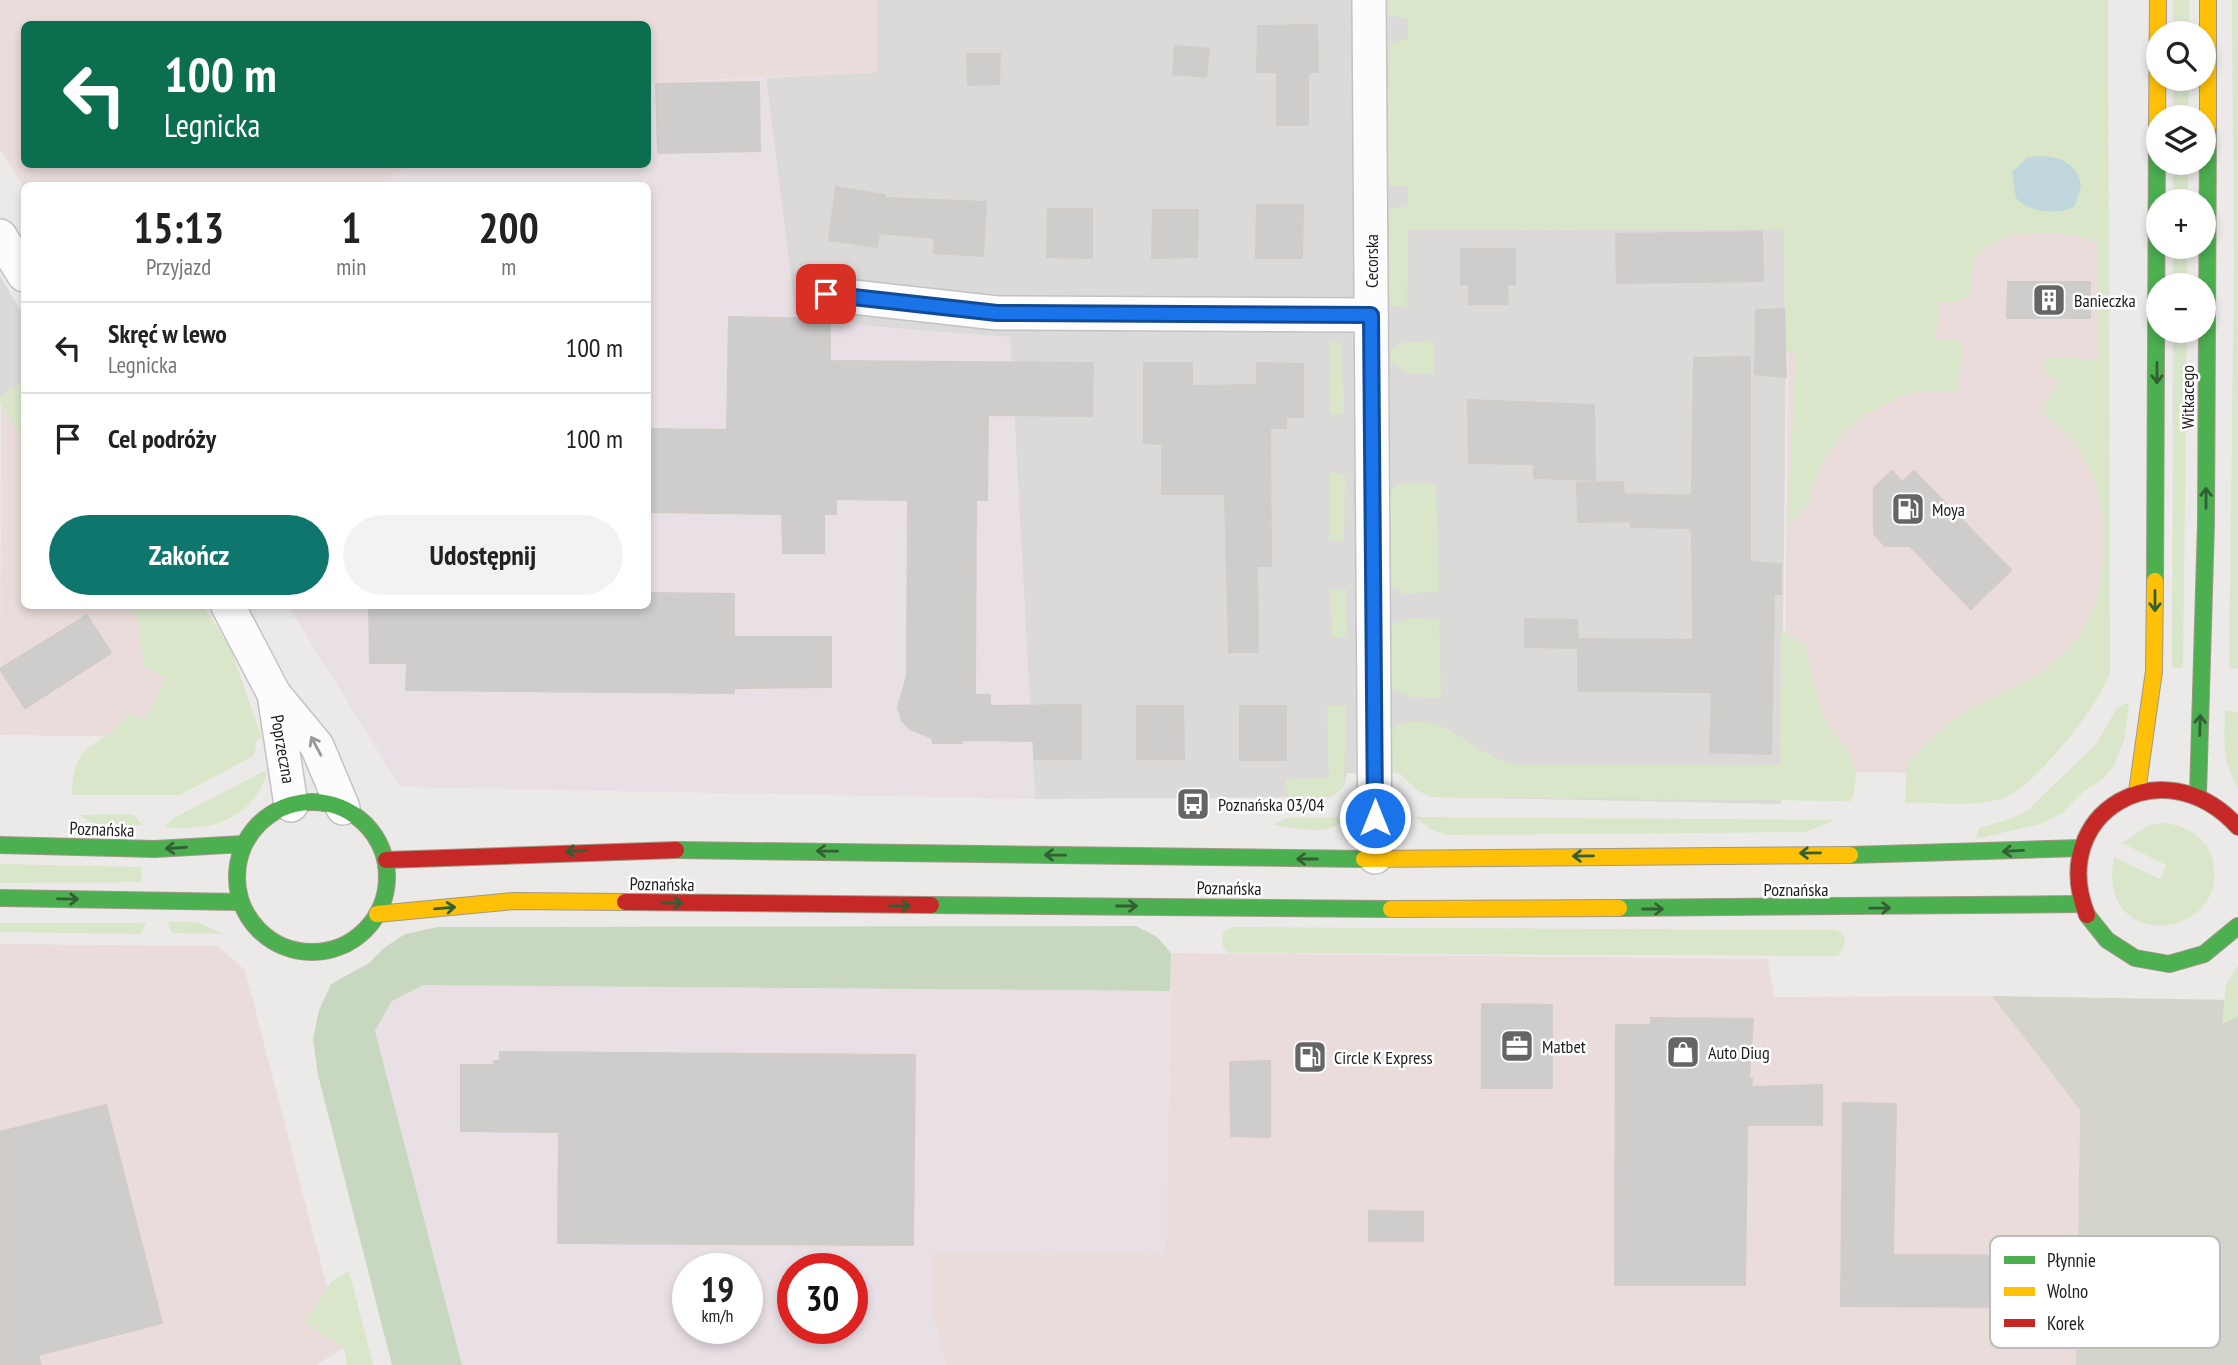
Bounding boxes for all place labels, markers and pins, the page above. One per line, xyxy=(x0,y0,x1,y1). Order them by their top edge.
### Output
pin xyxy=(796,264,856,324)
building icon: Banieczka xyxy=(2030,281,2068,319)
place label: Banieczka xyxy=(2074,289,2136,312)
fuel station icon: Moya xyxy=(1889,490,1927,528)
place label: Moya xyxy=(1932,498,1965,521)
bus stop icon: Poznańska 03/04 xyxy=(1174,785,1212,823)
place label: Poznańska 03/04 xyxy=(1218,793,1324,816)
office icon: Matbet xyxy=(1498,1027,1536,1065)
shop icon: Auto Diug xyxy=(1664,1033,1702,1071)
place label: Matbet xyxy=(1542,1035,1586,1058)
fuel station icon: Circle K Express xyxy=(1291,1038,1329,1076)
place label: Auto Diug xyxy=(1708,1041,1770,1064)
place label: Circle K Express xyxy=(1334,1046,1433,1069)

